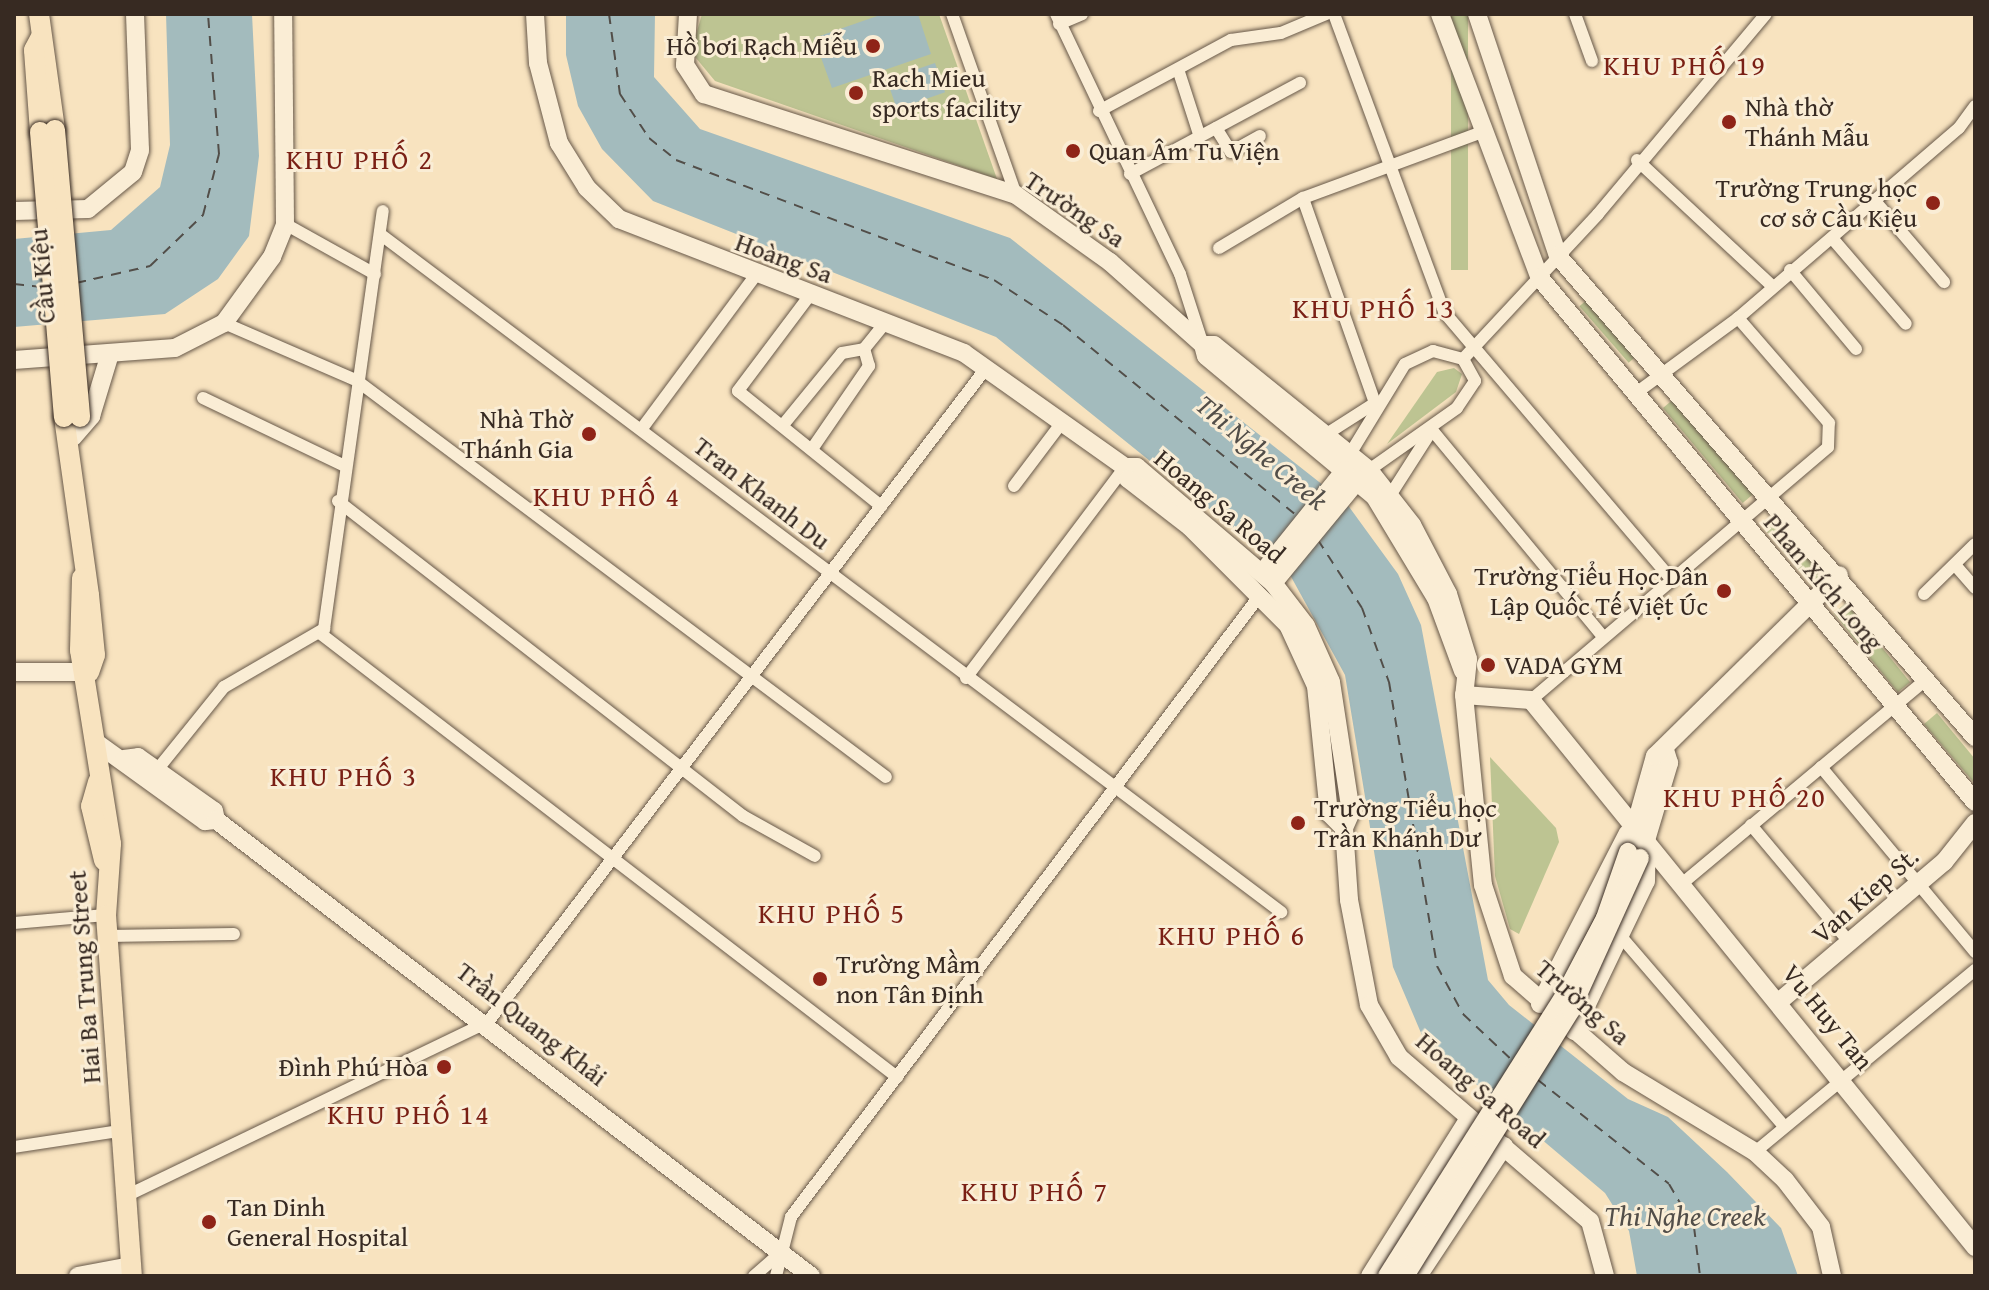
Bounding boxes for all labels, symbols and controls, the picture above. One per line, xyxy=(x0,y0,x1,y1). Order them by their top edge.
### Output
place label: Hồ bơi Rạch Miễu xyxy=(666,30,857,62)
marker: Hồ bơi Rạch Miễu xyxy=(864,37,882,55)
district label: KHU PHỐ 19 xyxy=(1603,48,1767,82)
place label: Rach Mieu sports facility xyxy=(872,62,1022,124)
marker: Rach Mieu sports facility xyxy=(847,84,865,102)
place label: Nhà thờ Thánh Mẫu xyxy=(1745,91,1869,152)
marker: Nhà thờ Thánh Mẫu xyxy=(1720,113,1738,131)
place label: Quan Âm Tu Viện xyxy=(1089,135,1280,167)
district label: KHU PHỐ 2 xyxy=(286,142,434,176)
marker: Quan Âm Tu Viện xyxy=(1064,142,1082,160)
street label: Trường Sa xyxy=(1019,164,1131,254)
place label: Trường Trung học cơ sở Cầu Kiệu xyxy=(1716,172,1917,234)
marker: Trường Trung học cơ sở Cầu Kiệu xyxy=(1924,194,1942,212)
street label: Hoàng Sa xyxy=(731,226,837,290)
street label: Cầu Kiệu xyxy=(22,227,62,325)
district label: KHU PHỐ 13 xyxy=(1292,291,1456,325)
water label: Thi Nghe Creek xyxy=(1189,387,1335,517)
place label: Nhà Thờ Thánh Gia xyxy=(462,403,573,464)
marker: Nhà Thờ Thánh Gia xyxy=(580,425,598,443)
street label: Tran Khanh Du xyxy=(687,430,837,556)
street label: Hoang Sa Road xyxy=(1148,442,1292,570)
district label: KHU PHỐ 4 xyxy=(533,479,681,513)
street label: Phan Xích Long xyxy=(1758,507,1890,657)
place label: Trường Tiểu Học Dân Lập Quốc Tế Việt Úc xyxy=(1474,560,1708,622)
marker: Trường Tiểu Học Dân Lập Quốc Tế Việt Úc xyxy=(1715,582,1733,600)
place label: VADA GYM xyxy=(1504,649,1623,681)
marker: VADA GYM xyxy=(1479,656,1497,674)
district label: KHU PHỐ 3 xyxy=(270,759,418,793)
district label: KHU PHỐ 20 xyxy=(1663,780,1827,814)
place label: Trường Tiểu học Trần Khánh Dư xyxy=(1314,792,1497,854)
marker: Trường Tiểu học Trần Khánh Dư xyxy=(1289,814,1307,832)
street label: Van Kiep St. xyxy=(1805,840,1925,950)
street label: Hai Ba Trung Street xyxy=(61,869,107,1085)
district label: KHU PHỐ 5 xyxy=(758,896,906,930)
district label: KHU PHỐ 6 xyxy=(1158,918,1306,952)
place label: Trường Mầm non Tân Định xyxy=(836,948,984,1010)
street label: Trường Sa xyxy=(1530,953,1636,1051)
street label: Trần Quang Khải xyxy=(450,955,614,1093)
street label: Vu Huy Tan xyxy=(1776,958,1880,1076)
marker: Trường Mầm non Tân Định xyxy=(811,970,829,988)
street label: Hoang Sa Road xyxy=(1410,1025,1552,1155)
place label: Đình Phú Hòa xyxy=(279,1051,428,1083)
marker: Đình Phú Hòa xyxy=(435,1058,453,1076)
district label: KHU PHỐ 14 xyxy=(327,1097,491,1131)
district label: KHU PHỐ 7 xyxy=(961,1174,1109,1208)
place label: Tan Dinh General Hospital xyxy=(227,1191,408,1252)
water label: Thi Nghe Creek xyxy=(1604,1199,1766,1233)
marker: Tan Dinh General Hospital xyxy=(198,1211,220,1233)

